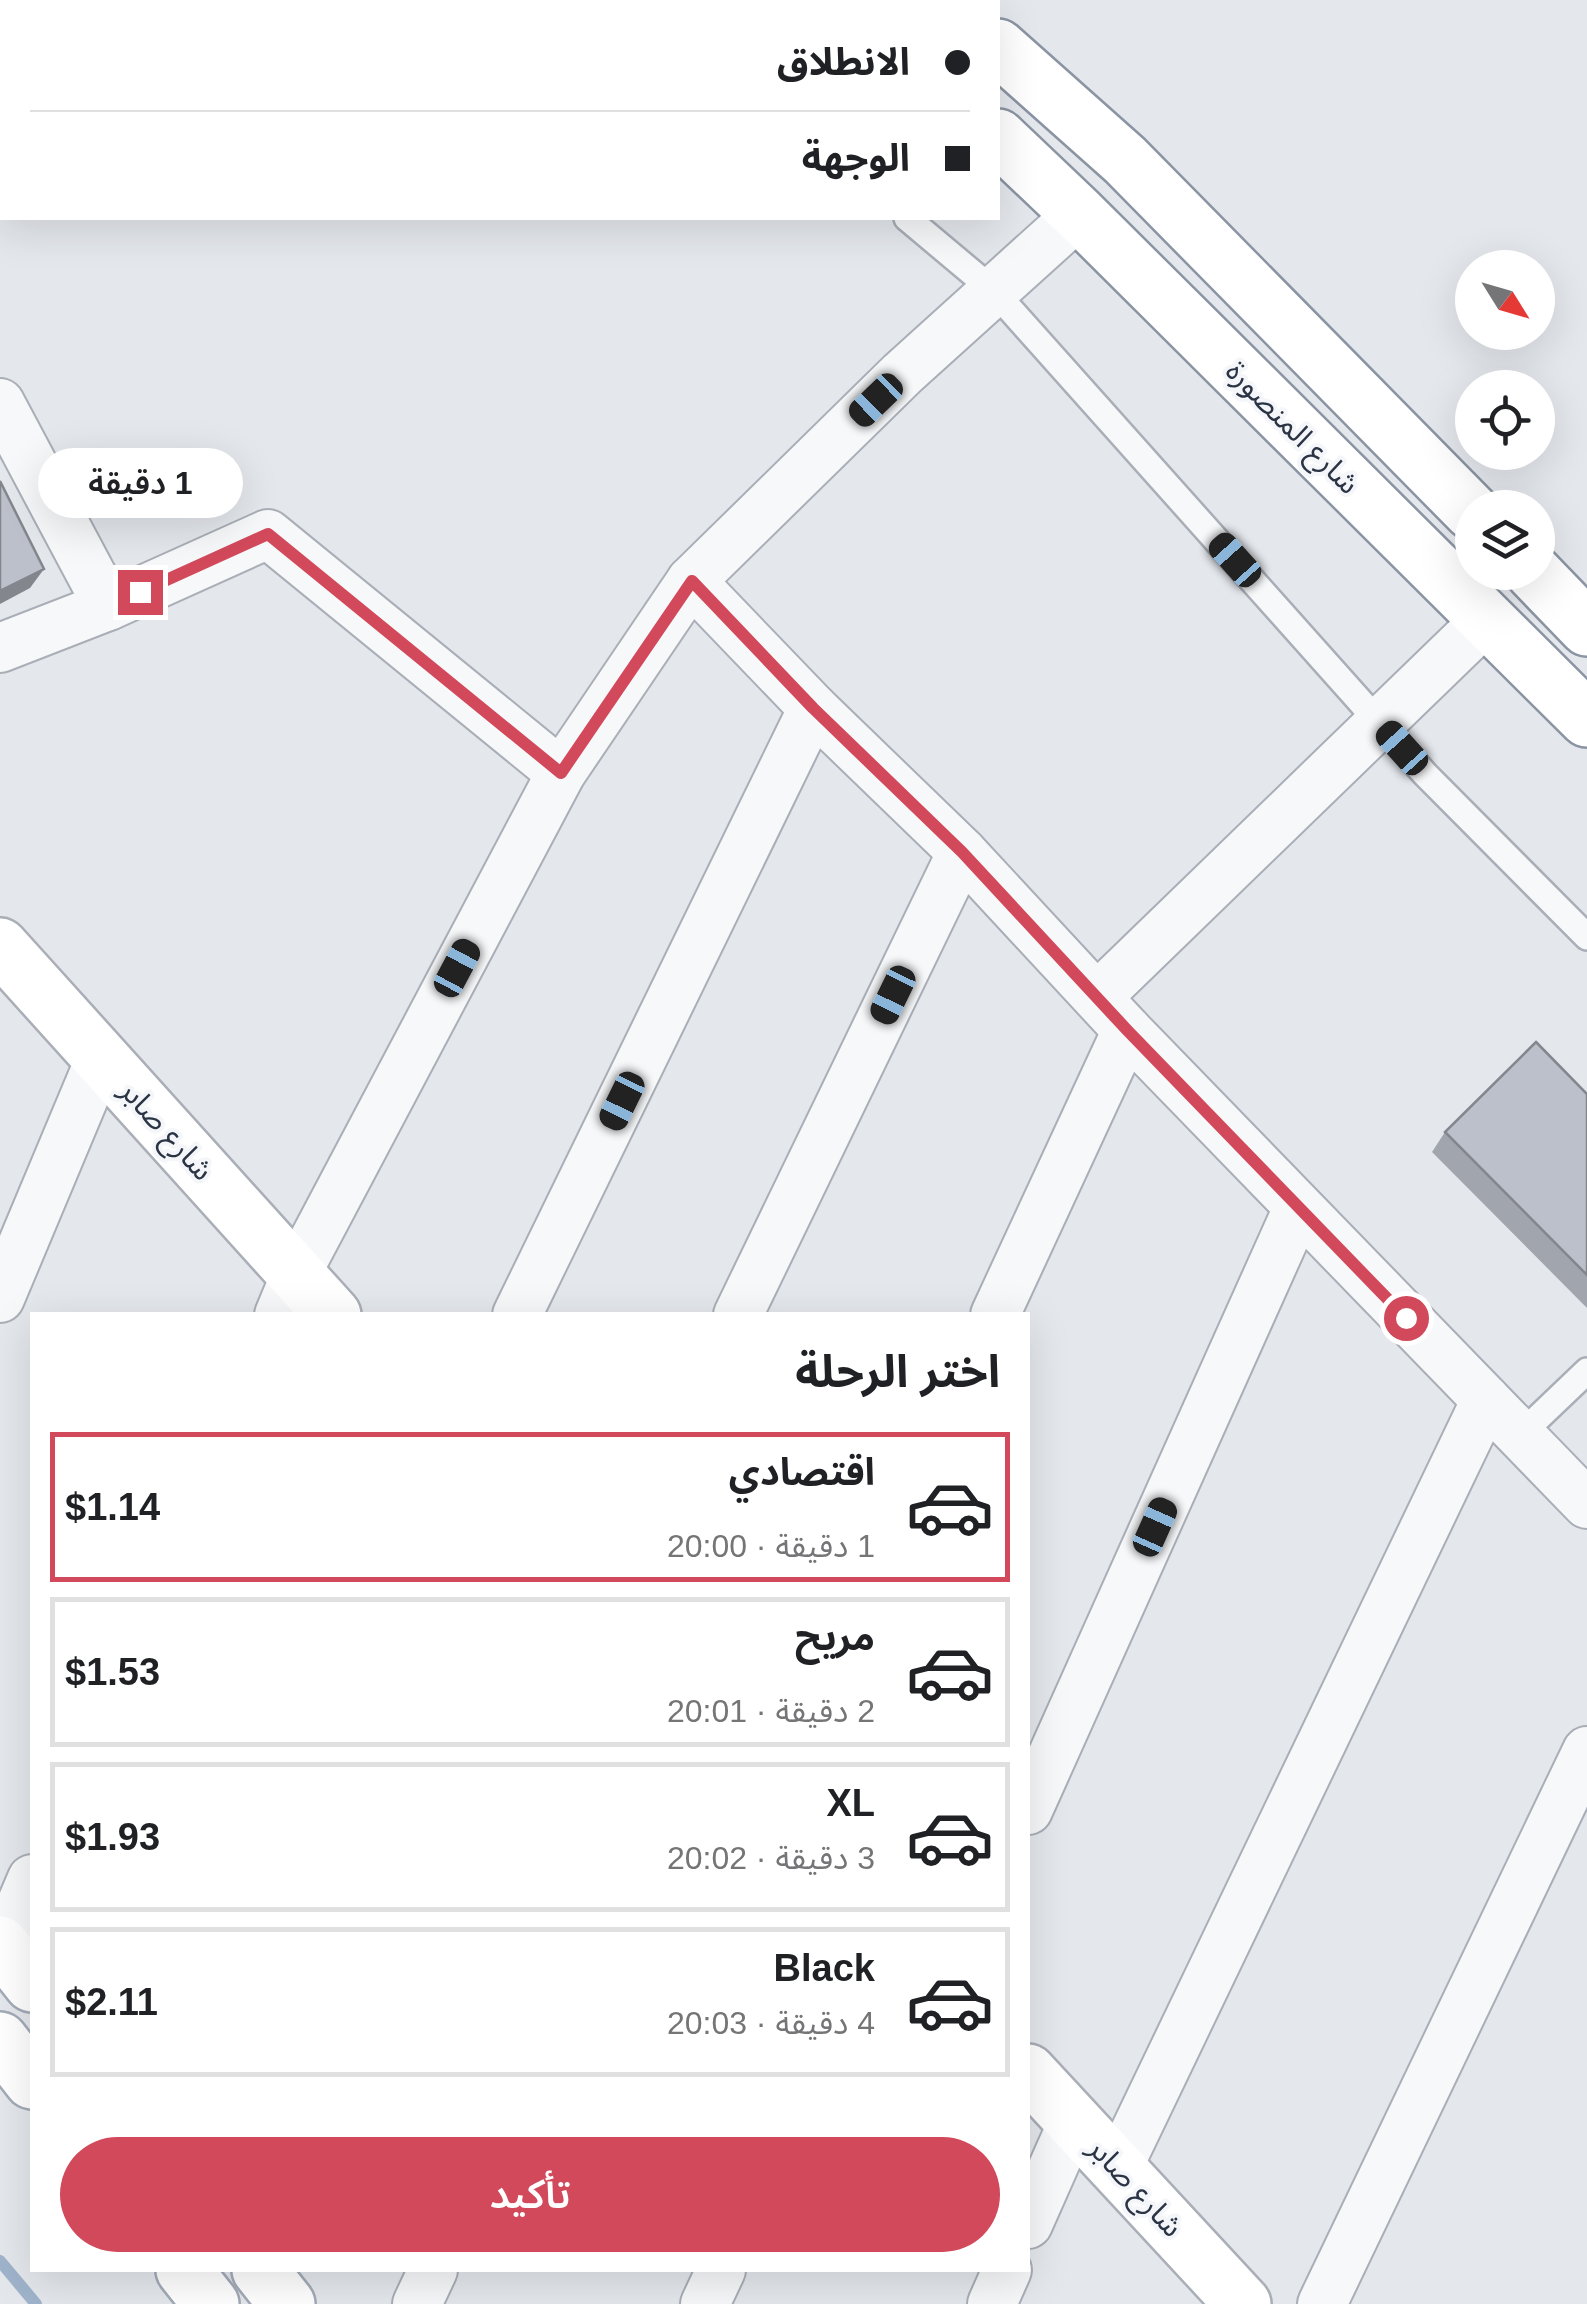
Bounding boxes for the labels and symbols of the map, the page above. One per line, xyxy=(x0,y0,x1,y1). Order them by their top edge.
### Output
north arrow xyxy=(1455,250,1555,350)
street label: شارع المنصورة xyxy=(1216,354,1366,504)
car xyxy=(844,368,908,432)
callout: 1 دقيقة xyxy=(38,447,242,517)
car xyxy=(1204,528,1266,592)
route end xyxy=(118,570,163,615)
car xyxy=(1371,716,1433,780)
car xyxy=(430,934,484,1002)
car xyxy=(866,961,920,1029)
car xyxy=(595,1067,649,1135)
street label: شارع صابر xyxy=(109,1073,220,1191)
route start xyxy=(1384,1296,1429,1341)
car xyxy=(1129,1493,1181,1561)
street label: شارع صابر xyxy=(1077,2130,1190,2247)

